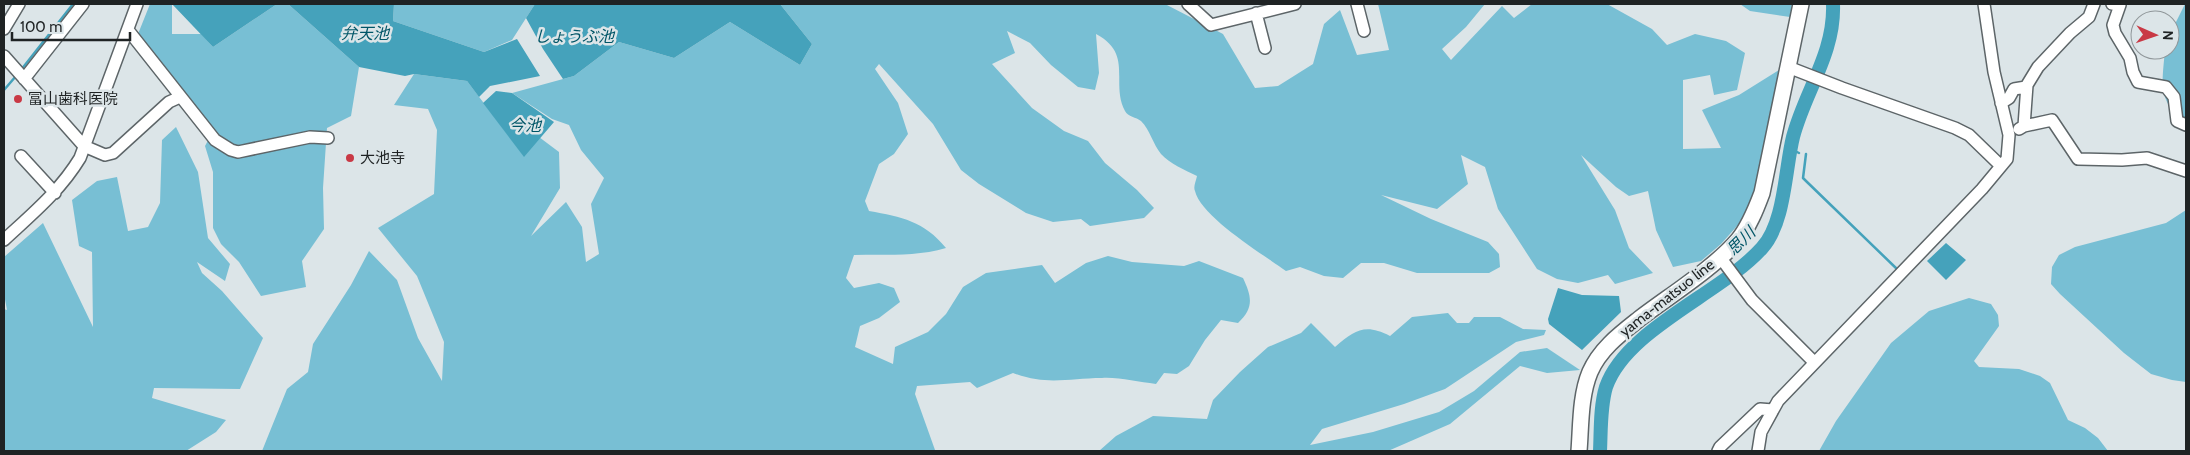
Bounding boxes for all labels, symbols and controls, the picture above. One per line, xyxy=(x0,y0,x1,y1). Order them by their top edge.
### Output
scale bar xyxy=(12,10,130,42)
north arrow xyxy=(2130,10,2180,60)
text: 100 m xyxy=(20,18,62,36)
water label: 弁天池 xyxy=(341,24,391,43)
water label: しょうぶ池 xyxy=(534,27,616,46)
text: N xyxy=(2159,30,2177,41)
place label: 冨山歯科医院 xyxy=(28,90,118,108)
marker: 冨山歯科医院 xyxy=(12,93,24,105)
water label: 今池 xyxy=(509,116,543,135)
place label: 大池寺 xyxy=(360,149,405,167)
marker: 大池寺 xyxy=(344,152,356,164)
water label: 思川 xyxy=(1723,222,1760,259)
street label: yama-matsuo line xyxy=(1616,255,1718,341)

